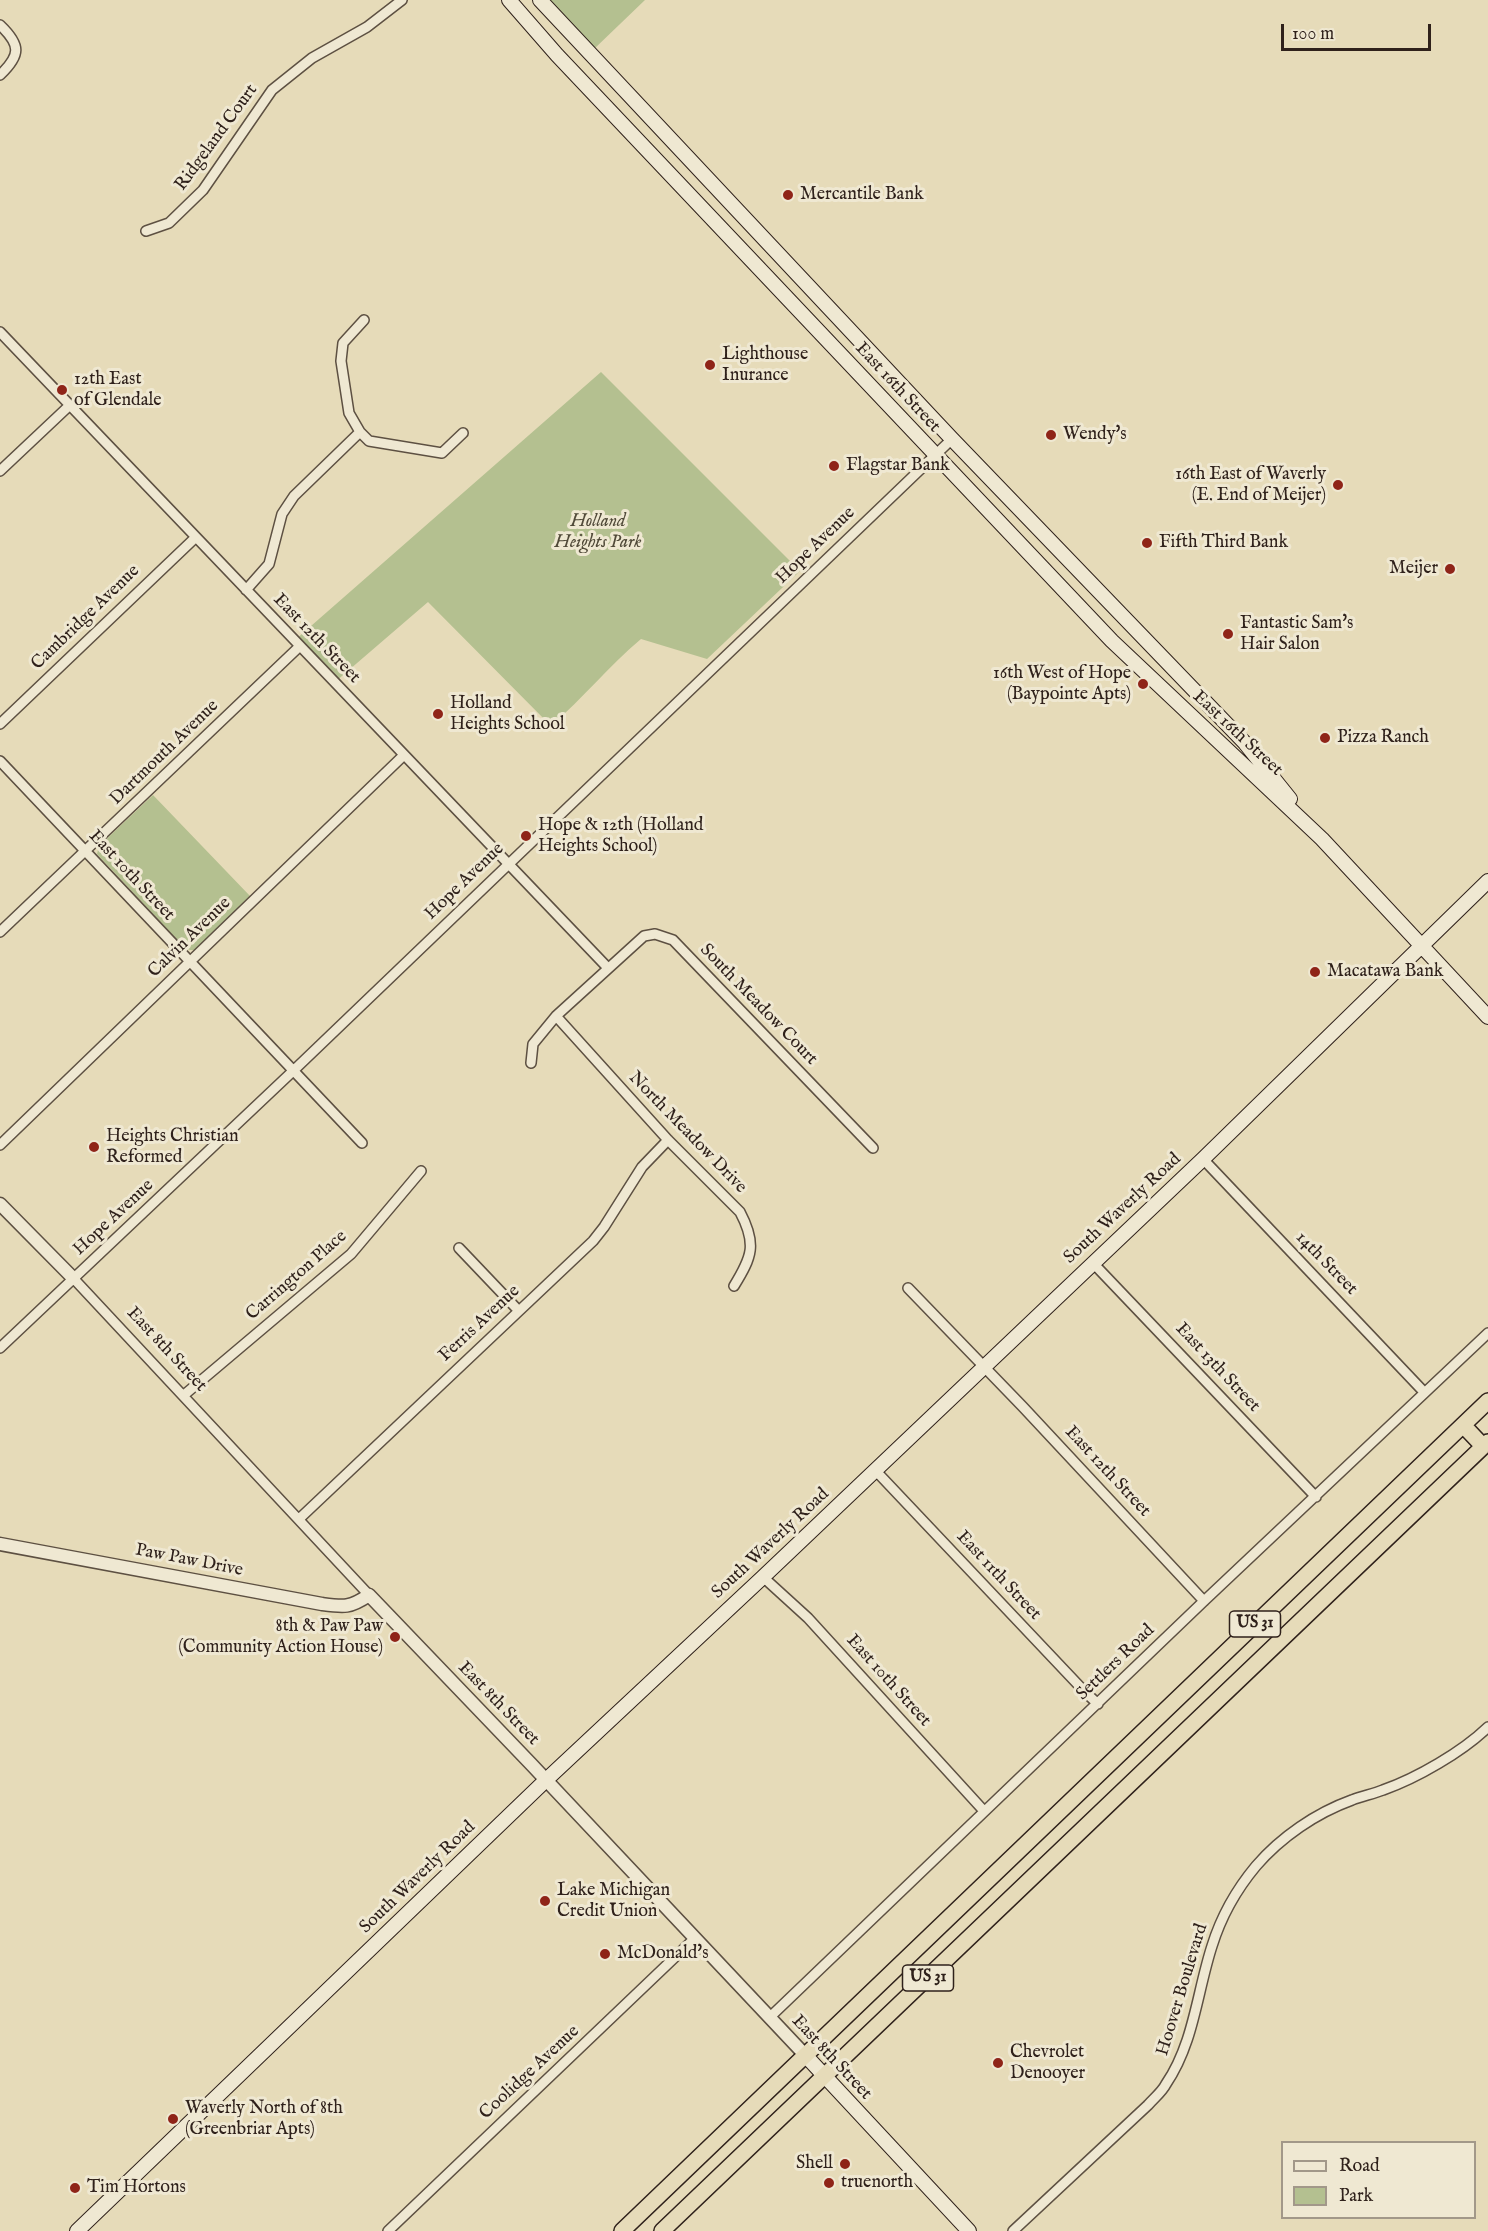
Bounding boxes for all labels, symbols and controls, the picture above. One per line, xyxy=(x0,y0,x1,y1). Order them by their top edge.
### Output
scale bar xyxy=(1284,12,1434,50)
text: 100 m xyxy=(1292,23,1334,46)
street label: Ridgeland Court xyxy=(171,81,263,195)
place label: Mercantile Bank xyxy=(800,184,924,206)
marker: Mercantile Bank xyxy=(781,188,795,202)
street label: East 16th Street xyxy=(850,338,944,438)
place label: Lighthouse Inurance xyxy=(722,344,808,386)
marker: Lighthouse Inurance xyxy=(703,358,717,372)
place label: 12th East of Glendale xyxy=(74,369,162,412)
marker: 12th East of Glendale xyxy=(55,383,69,397)
place label: Wendy's xyxy=(1063,424,1127,446)
marker: Wendy's xyxy=(1044,428,1058,442)
place label: Flagstar Bank xyxy=(846,455,950,477)
marker: Flagstar Bank xyxy=(827,459,841,473)
place label: 16th East of Waverly (E. End of Meijer) xyxy=(1175,464,1326,506)
marker: 16th East of Waverly (E. End of Meijer) xyxy=(1331,478,1345,492)
street label: Hope Avenue xyxy=(772,503,860,589)
park label: Holland Heights Park xyxy=(555,511,641,554)
place label: Fifth Third Bank xyxy=(1159,532,1288,554)
marker: Fifth Third Bank xyxy=(1140,536,1154,550)
place label: Meijer xyxy=(1389,558,1438,580)
street label: Cambridge Avenue xyxy=(27,561,145,675)
marker: Meijer xyxy=(1443,562,1457,576)
street label: East 12th Street xyxy=(268,590,364,688)
place label: Fantastic Sam's Hair Salon xyxy=(1240,613,1353,656)
marker: Fantastic Sam's Hair Salon xyxy=(1221,627,1235,641)
place label: 16th West of Hope (Baypointe Apts) xyxy=(993,663,1131,706)
marker: 16th West of Hope (Baypointe Apts) xyxy=(1136,677,1150,691)
street label: East 16th Street xyxy=(1187,687,1287,781)
place label: Holland Heights School xyxy=(450,693,565,736)
street label: Dartmouth Avenue xyxy=(106,696,224,810)
marker: Holland Heights School xyxy=(431,707,445,721)
place label: Pizza Ranch xyxy=(1337,727,1429,749)
marker: Pizza Ranch xyxy=(1318,731,1332,745)
place label: Hope & 12th (Holland Heights School) xyxy=(538,815,703,858)
street label: East 10th Street xyxy=(83,826,179,926)
marker: Hope & 12th (Holland Heights School) xyxy=(519,829,533,843)
street label: Hope Avenue xyxy=(421,839,509,925)
street label: Calvin Avenue xyxy=(144,893,236,983)
street label: South Meadow Court xyxy=(695,940,821,1070)
place label: Macatawa Bank xyxy=(1327,961,1443,983)
marker: Macatawa Bank xyxy=(1308,965,1322,979)
street label: North Meadow Drive xyxy=(623,1068,751,1198)
place label: Heights Christian Reformed xyxy=(106,1126,239,1168)
marker: Heights Christian Reformed xyxy=(87,1140,101,1154)
street label: South Waverly Road xyxy=(1060,1149,1186,1269)
street label: Hope Avenue xyxy=(69,1175,159,1261)
street label: Carrington Place xyxy=(242,1226,352,1326)
street label: 14th Street xyxy=(1290,1228,1362,1300)
street label: Ferris Avenue xyxy=(435,1281,525,1367)
street label: East 8th Street xyxy=(121,1303,211,1397)
street label: East 13th Street xyxy=(1170,1319,1264,1417)
street label: East 12th Street xyxy=(1059,1422,1155,1522)
street label: South Waverly Road xyxy=(708,1484,834,1604)
street label: East 11th Street xyxy=(951,1527,1045,1625)
street label: Paw Paw Drive xyxy=(133,1540,245,1582)
road number: US 31 xyxy=(1230,1611,1280,1637)
place label: 8th & Paw Paw (Community Action House) xyxy=(178,1616,383,1658)
street label: Settlers Road xyxy=(1072,1620,1160,1706)
marker: 8th & Paw Paw (Community Action House) xyxy=(388,1630,402,1644)
street label: East 10th Street xyxy=(841,1630,935,1732)
street label: East 8th Street xyxy=(453,1658,543,1750)
street label: South Waverly Road xyxy=(356,1817,480,1939)
place label: Lake Michigan Credit Union xyxy=(557,1880,670,1922)
marker: Lake Michigan Credit Union xyxy=(538,1894,552,1908)
street label: Hoover Boulevard xyxy=(1153,1921,1213,2059)
place label: McDonald's xyxy=(617,1943,709,1965)
marker: McDonald's xyxy=(598,1947,612,1961)
road number: US 31 xyxy=(902,1965,954,1991)
street label: East 8th Street xyxy=(786,2011,876,2105)
street label: Coolidge Avenue xyxy=(476,2021,584,2125)
place label: Chevrolet Denooyer xyxy=(1010,2042,1085,2084)
marker: Chevrolet Denooyer xyxy=(991,2056,1005,2070)
place label: Waverly North of 8th (Greenbriar Apts) xyxy=(185,2098,343,2140)
marker: Waverly North of 8th (Greenbriar Apts) xyxy=(166,2112,180,2126)
legend xyxy=(1281,2141,1476,2219)
place label: Shell xyxy=(796,2153,833,2175)
text: Road xyxy=(1339,2155,1380,2178)
marker: Shell xyxy=(838,2157,852,2171)
place label: truenorth xyxy=(841,2172,913,2194)
marker: truenorth xyxy=(822,2176,836,2190)
place label: Tim Hortons xyxy=(87,2177,186,2199)
marker: Tim Hortons xyxy=(68,2181,82,2195)
text: Park xyxy=(1339,2185,1373,2208)

